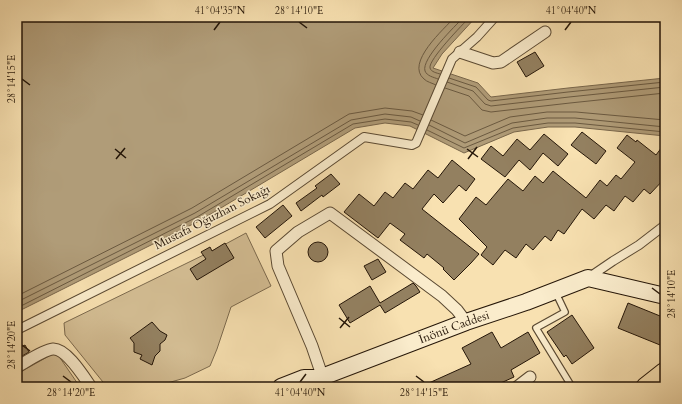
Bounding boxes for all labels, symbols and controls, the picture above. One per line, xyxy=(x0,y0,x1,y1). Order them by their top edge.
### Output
text: 41°04'35"N xyxy=(195,4,246,18)
text: 28°14'10"E xyxy=(275,4,323,18)
text: 41°04'40"N xyxy=(546,4,597,18)
text: 28°14'15"E xyxy=(5,55,19,103)
street label: Mustafa Oğuzhan Sokağı xyxy=(151,181,273,253)
text: 28°14'10"E xyxy=(665,270,679,318)
street label: İnönü Caddesi xyxy=(416,307,492,347)
text: 28°14'20"E xyxy=(5,321,19,369)
text: 28°14'20"E xyxy=(47,386,95,400)
text: 41°04'40"N xyxy=(275,386,326,400)
text: 28°14'15"E xyxy=(400,386,448,400)

